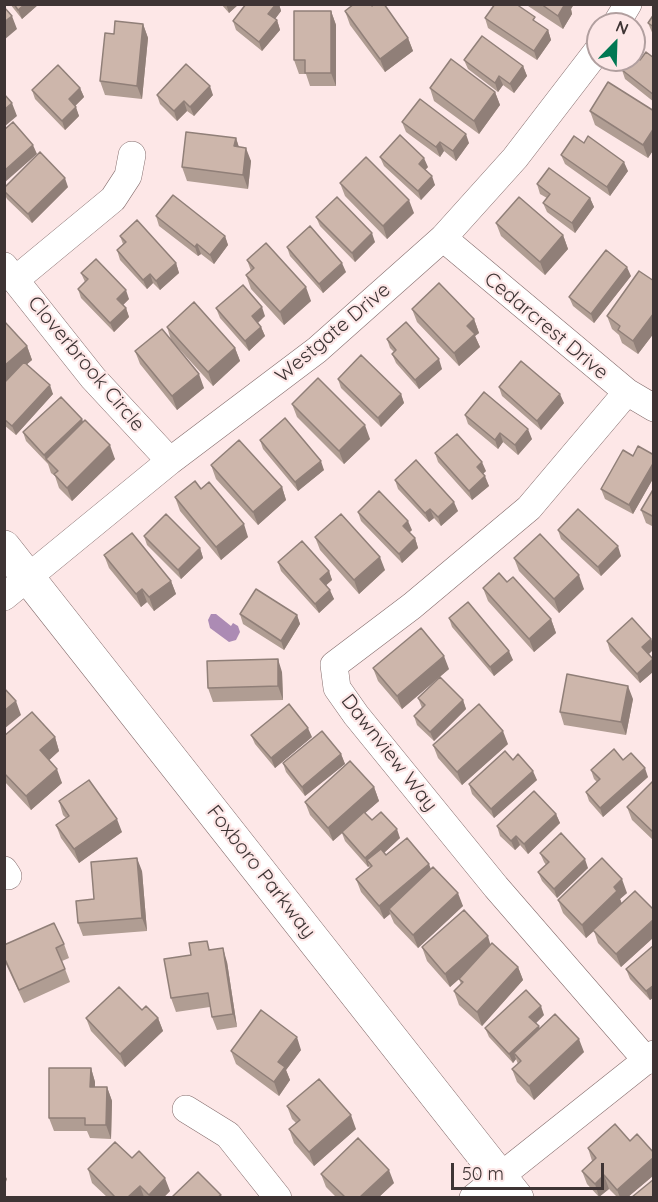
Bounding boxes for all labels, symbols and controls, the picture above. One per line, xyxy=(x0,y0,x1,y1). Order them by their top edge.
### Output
north arrow xyxy=(586,12,646,72)
text: N xyxy=(613,16,632,39)
street label: Cedarcrest Drive xyxy=(479,267,613,385)
street label: Westgate Drive xyxy=(271,278,395,388)
street label: Cloverbrook Circle xyxy=(22,291,150,437)
street label: Dawnview Way xyxy=(336,690,442,816)
street label: Foxboro Parkway xyxy=(202,801,320,943)
scale bar xyxy=(454,1151,607,1189)
text: 50 m xyxy=(462,1162,504,1185)

